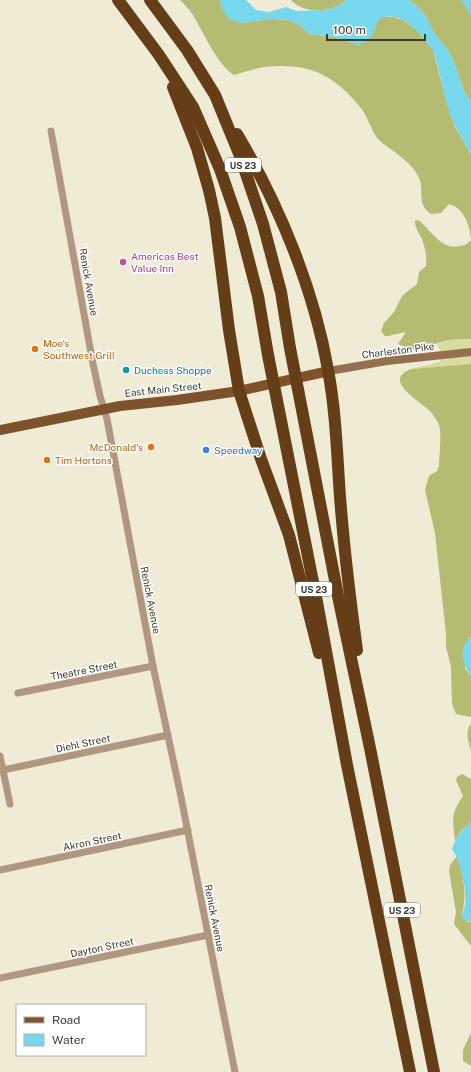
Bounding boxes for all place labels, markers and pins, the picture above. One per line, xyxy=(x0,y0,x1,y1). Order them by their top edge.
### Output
place label: Americas Best Value Inn xyxy=(131,250,198,274)
marker: Americas Best Value Inn xyxy=(118,257,128,267)
place label: Moe's Southwest Grill xyxy=(43,337,115,361)
marker: Moe's Southwest Grill xyxy=(30,344,40,354)
place label: Duchess Shoppe xyxy=(134,364,212,376)
marker: Duchess Shoppe xyxy=(121,365,131,375)
place label: McDonald's xyxy=(90,441,143,453)
marker: McDonald's xyxy=(146,442,156,452)
place label: Speedway xyxy=(214,444,263,456)
marker: Speedway xyxy=(201,445,211,455)
place label: Tim Hortons xyxy=(55,454,112,466)
marker: Tim Hortons xyxy=(42,455,52,465)

